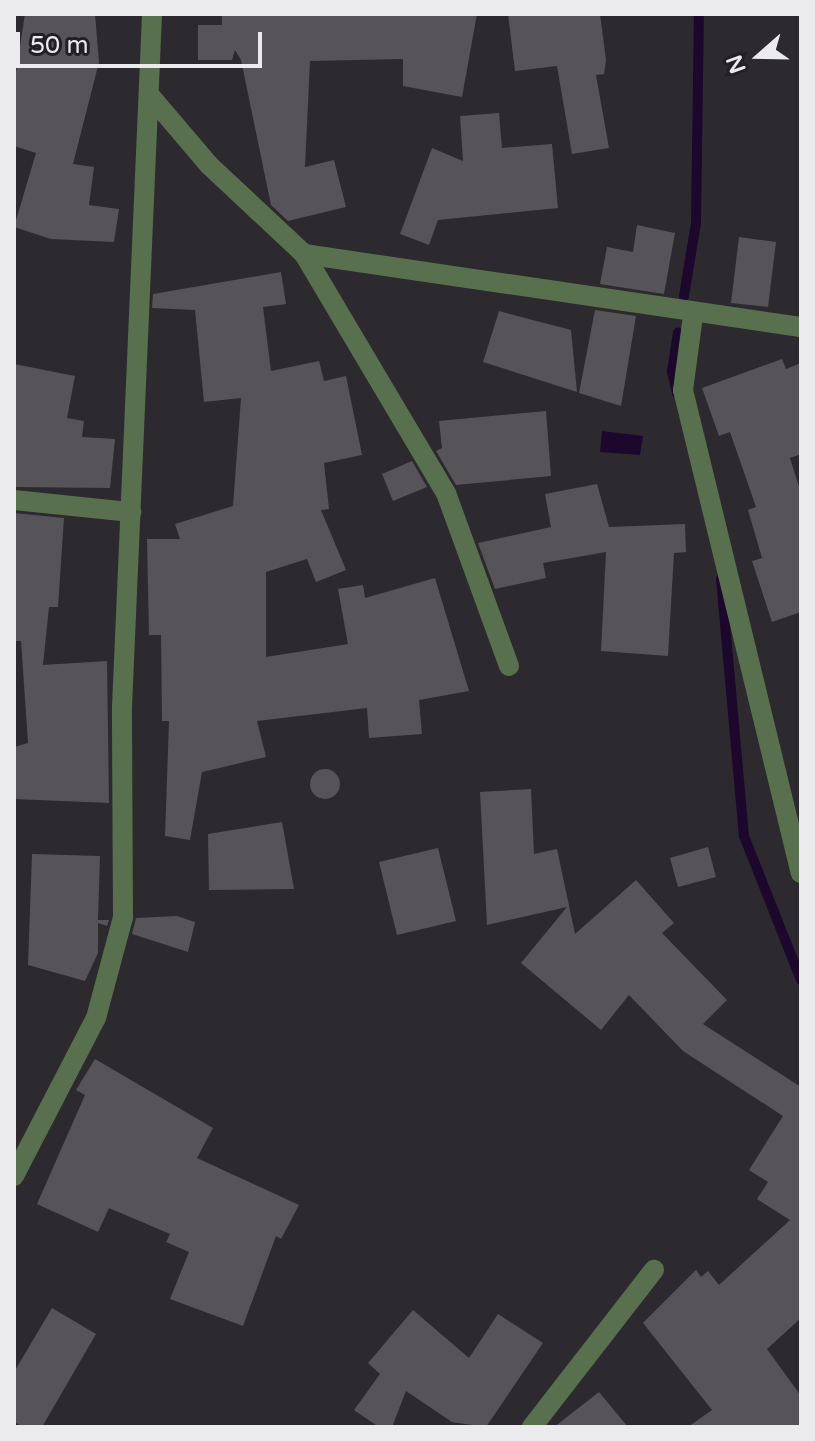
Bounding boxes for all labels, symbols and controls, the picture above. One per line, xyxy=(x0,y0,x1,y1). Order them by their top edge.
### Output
scale bar xyxy=(20,16,266,66)
north arrow xyxy=(719,16,799,96)
text: 50 m xyxy=(30,31,88,60)
text: N xyxy=(721,51,752,77)

